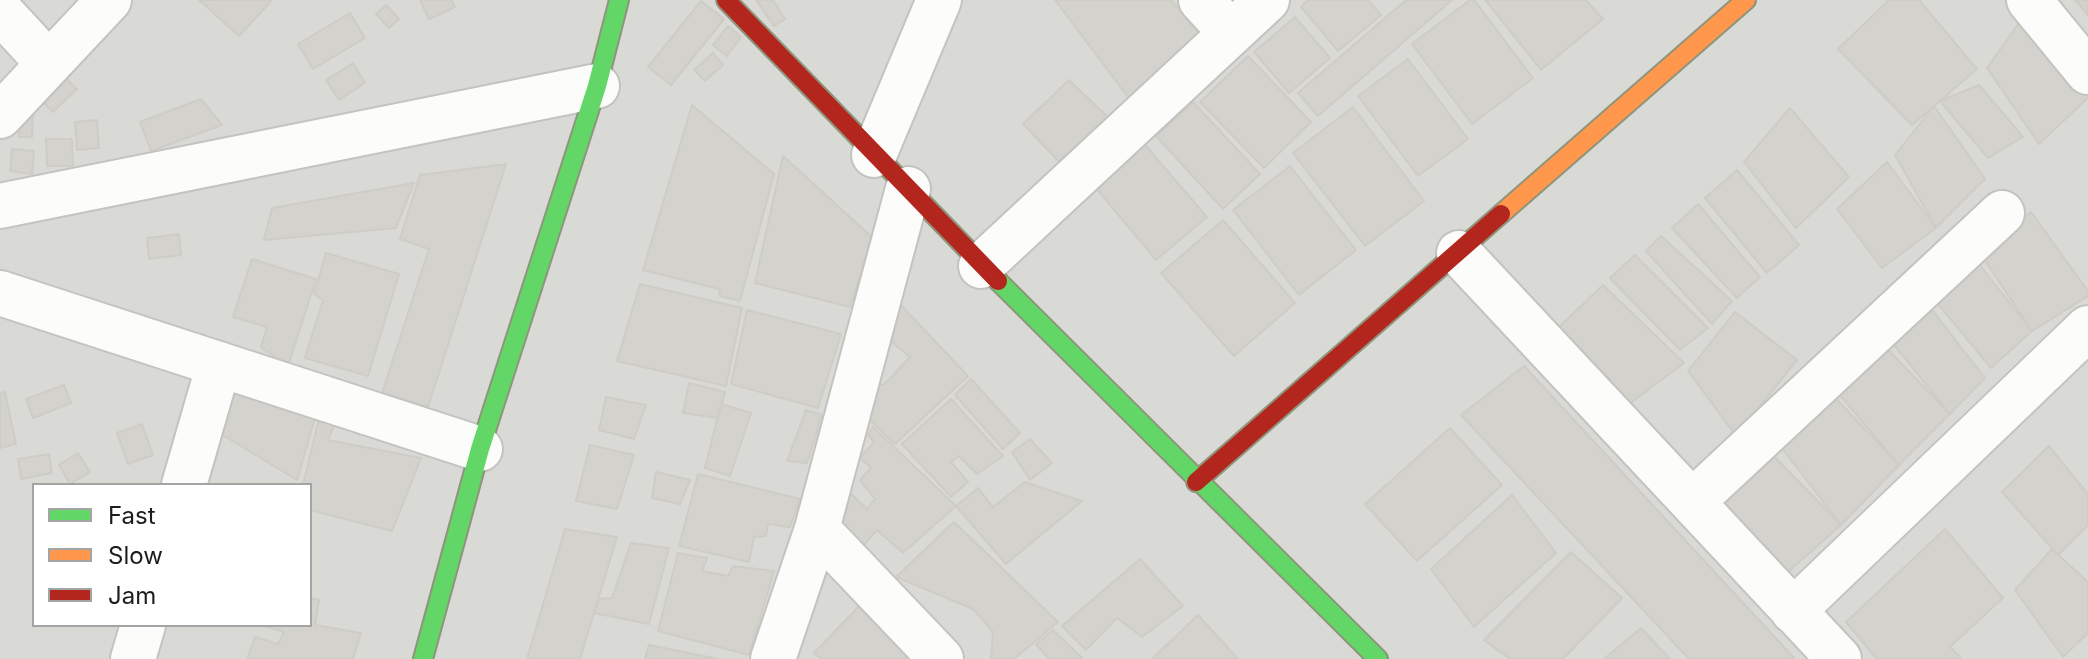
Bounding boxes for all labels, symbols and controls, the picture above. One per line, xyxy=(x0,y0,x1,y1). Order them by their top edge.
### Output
legend xyxy=(32,483,312,627)
text: Fast xyxy=(108,501,156,530)
text: Slow xyxy=(108,541,163,570)
text: Jam xyxy=(108,581,156,610)

